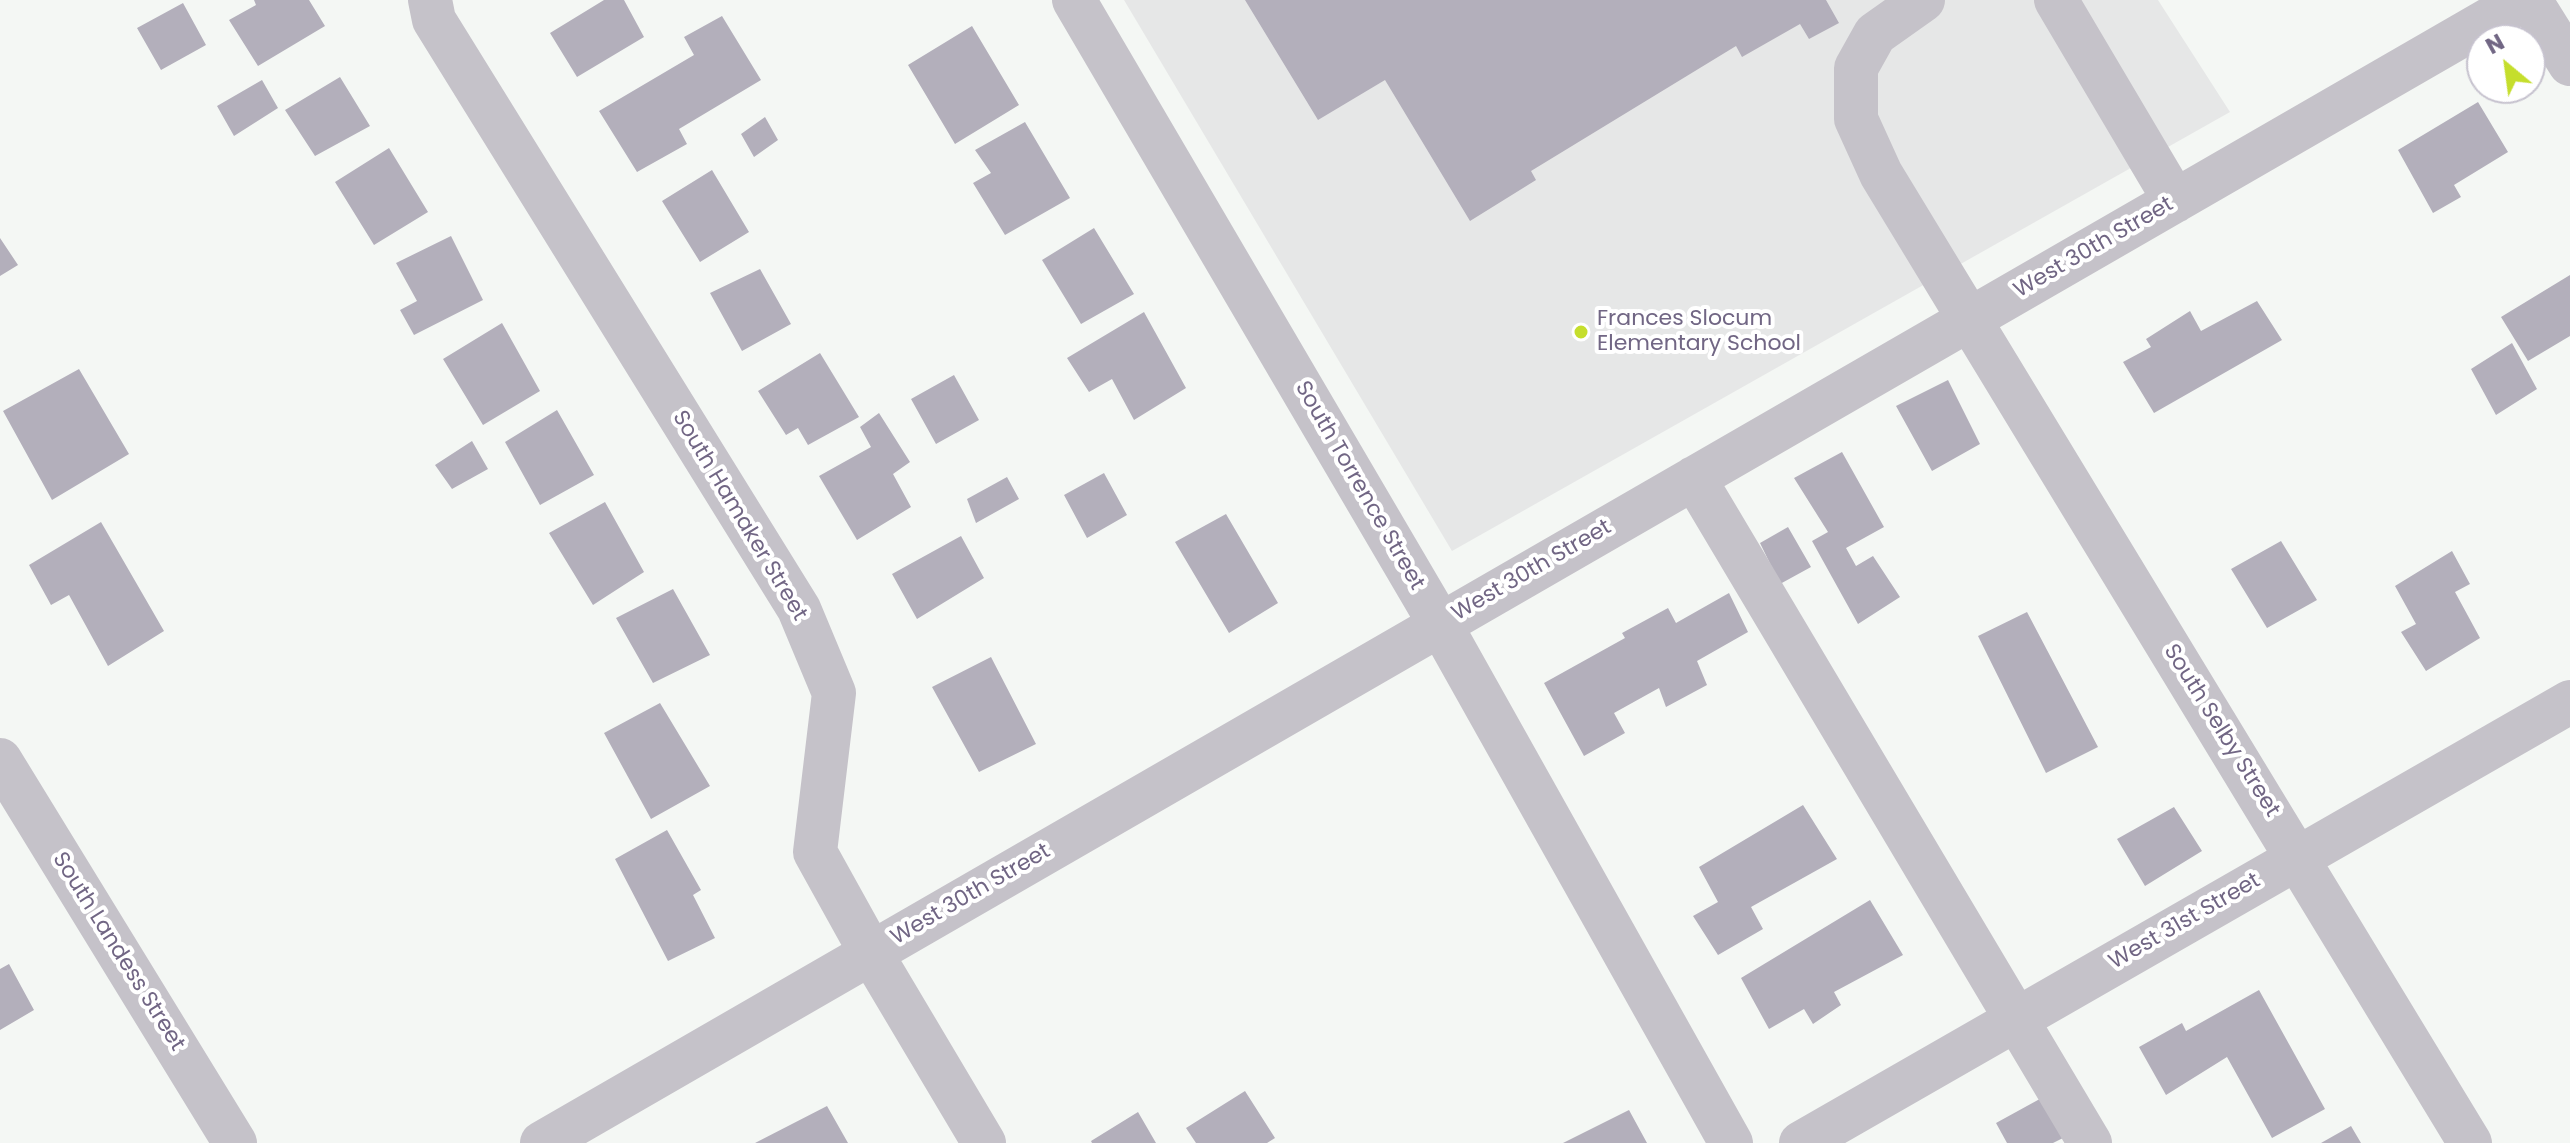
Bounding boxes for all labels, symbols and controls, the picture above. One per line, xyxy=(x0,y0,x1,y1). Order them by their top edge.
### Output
north arrow xyxy=(2466,24,2546,104)
text: N xyxy=(2480,27,2510,62)
street label: West 30th Street xyxy=(2010,192,2178,304)
place label: Frances Slocum Elementary School xyxy=(1597,306,1801,358)
marker: Frances Slocum Elementary School xyxy=(1572,323,1590,341)
street label: South Torrence Street xyxy=(1288,377,1430,595)
street label: South Hamaker Street xyxy=(666,406,812,626)
street label: West 30th Street xyxy=(1448,515,1616,627)
street label: South Selby Street xyxy=(2157,640,2285,822)
street label: West 30th Street xyxy=(887,839,1055,951)
street label: South Landess Street xyxy=(46,848,190,1056)
street label: West 31st Street xyxy=(2105,868,2265,976)

